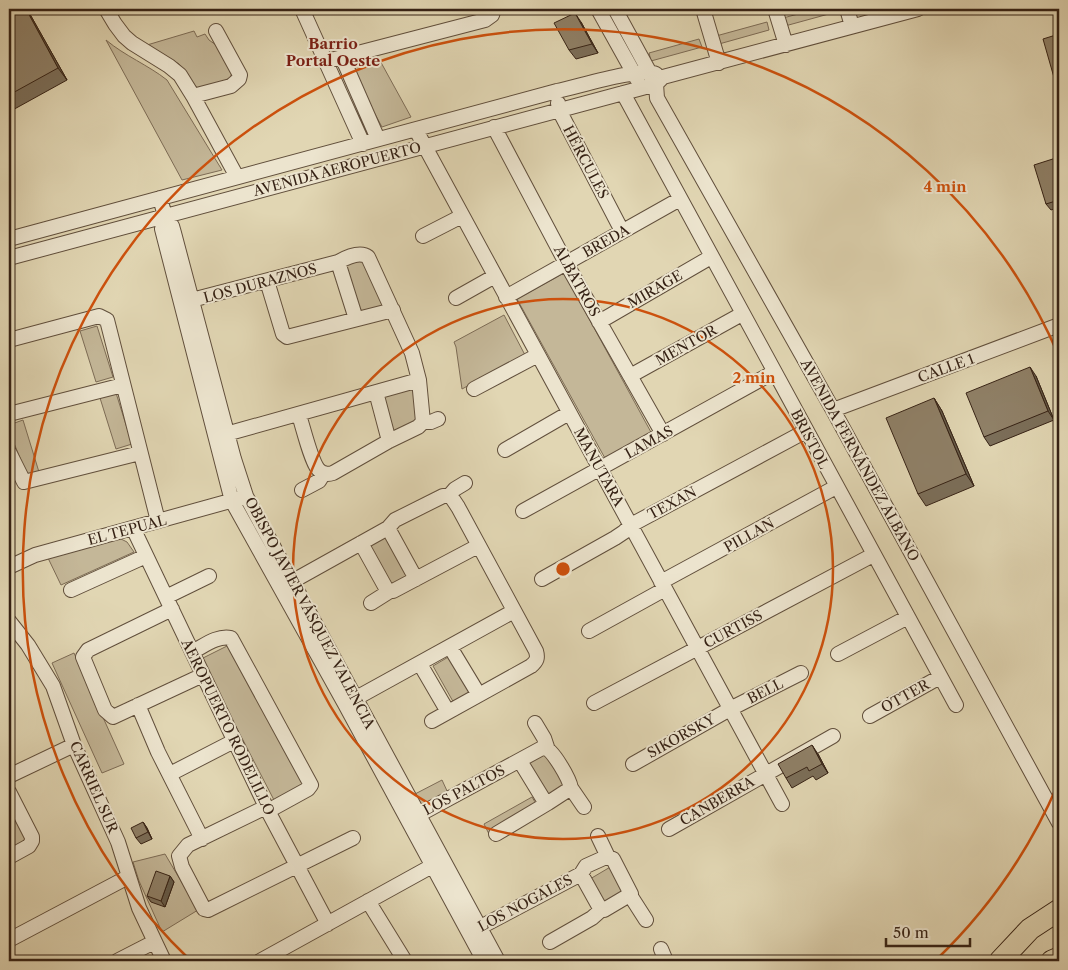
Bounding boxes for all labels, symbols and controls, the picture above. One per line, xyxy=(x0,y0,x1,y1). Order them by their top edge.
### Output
district label: Barrio Portal Oeste xyxy=(286,34,380,70)
street label: HÉRCULES xyxy=(559,122,613,202)
street label: AVENIDA AEROPUERTO xyxy=(250,138,423,200)
text: 4 min xyxy=(923,177,967,196)
street label: BREDA xyxy=(579,220,633,261)
street label: ALBATROS xyxy=(550,241,604,320)
street label: LOS DURAZNOS xyxy=(201,259,319,307)
street label: MIRAGE xyxy=(624,266,686,312)
street label: MENTOR xyxy=(652,320,721,369)
street label: CALLE 1 xyxy=(915,349,977,387)
street label: AVENIDA FERNÁNDEZ ALBANO xyxy=(796,355,923,564)
text: 2 min xyxy=(732,368,776,387)
street label: BRISTOL xyxy=(787,406,833,472)
street label: LAMAS xyxy=(622,421,676,463)
street label: MANUTARA xyxy=(570,424,628,510)
street label: TEXAN xyxy=(644,482,700,523)
street label: OBISPO JAVIER VÁSQUEZ VALENCIA xyxy=(241,494,379,733)
street label: EL TEPUAL xyxy=(86,511,168,549)
street label: PILLAN xyxy=(721,514,778,556)
centre of rings xyxy=(554,560,572,578)
street label: CURTISS xyxy=(700,606,766,652)
street label: AEROPUERTO RODELILLO xyxy=(177,635,279,818)
street label: BELL xyxy=(744,674,786,708)
street label: OTTER xyxy=(878,675,933,717)
street label: SIKORSKY xyxy=(644,709,719,762)
street label: CARRIEL SUR xyxy=(66,738,123,836)
street label: LOS PALTOS xyxy=(420,761,508,819)
street label: CANBERRA xyxy=(677,772,758,830)
street label: LOS NOGALES xyxy=(475,870,575,936)
scale bar xyxy=(886,915,969,947)
text: 50 m xyxy=(893,923,929,942)

